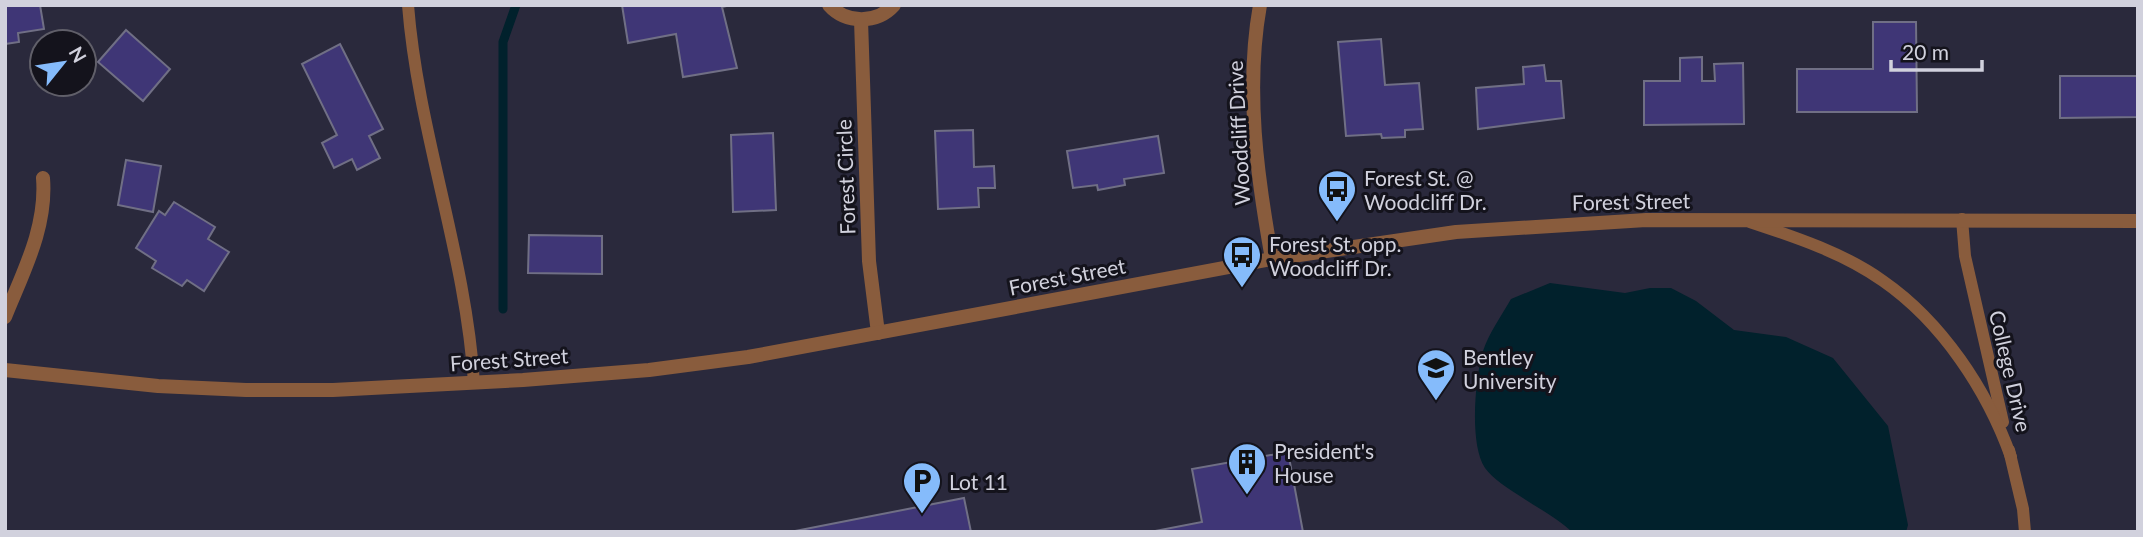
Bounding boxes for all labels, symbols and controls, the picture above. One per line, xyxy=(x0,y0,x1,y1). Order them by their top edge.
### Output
north arrow xyxy=(28,28,98,98)
scale bar xyxy=(1891,28,1982,72)
text: 20 m xyxy=(1902,39,1949,64)
text: N xyxy=(65,42,92,66)
street label: Woodcliff Drive xyxy=(1222,60,1254,206)
street label: Forest Circle xyxy=(830,119,860,235)
place label: Forest St. @ Woodcliff Dr. xyxy=(1364,165,1487,214)
bus stop icon: Forest St. @ Woodcliff Dr. xyxy=(1316,168,1358,223)
street label: Forest Street xyxy=(1572,187,1691,215)
place label: Forest St. opp. Woodcliff Dr. xyxy=(1269,231,1401,280)
bus stop icon: Forest St. opp. Woodcliff Dr. xyxy=(1221,234,1263,289)
street label: Forest Street xyxy=(1006,252,1128,300)
street label: College Drive xyxy=(1985,308,2037,434)
street label: Forest Street xyxy=(449,342,569,376)
place label: Bentley University xyxy=(1463,344,1557,393)
school or university icon: Bentley University xyxy=(1415,347,1457,402)
place label: President's House xyxy=(1274,438,1374,487)
building icon: President's House xyxy=(1226,441,1268,496)
parking icon: Lot 11 xyxy=(901,460,943,515)
place label: Lot 11 xyxy=(949,469,1008,494)

